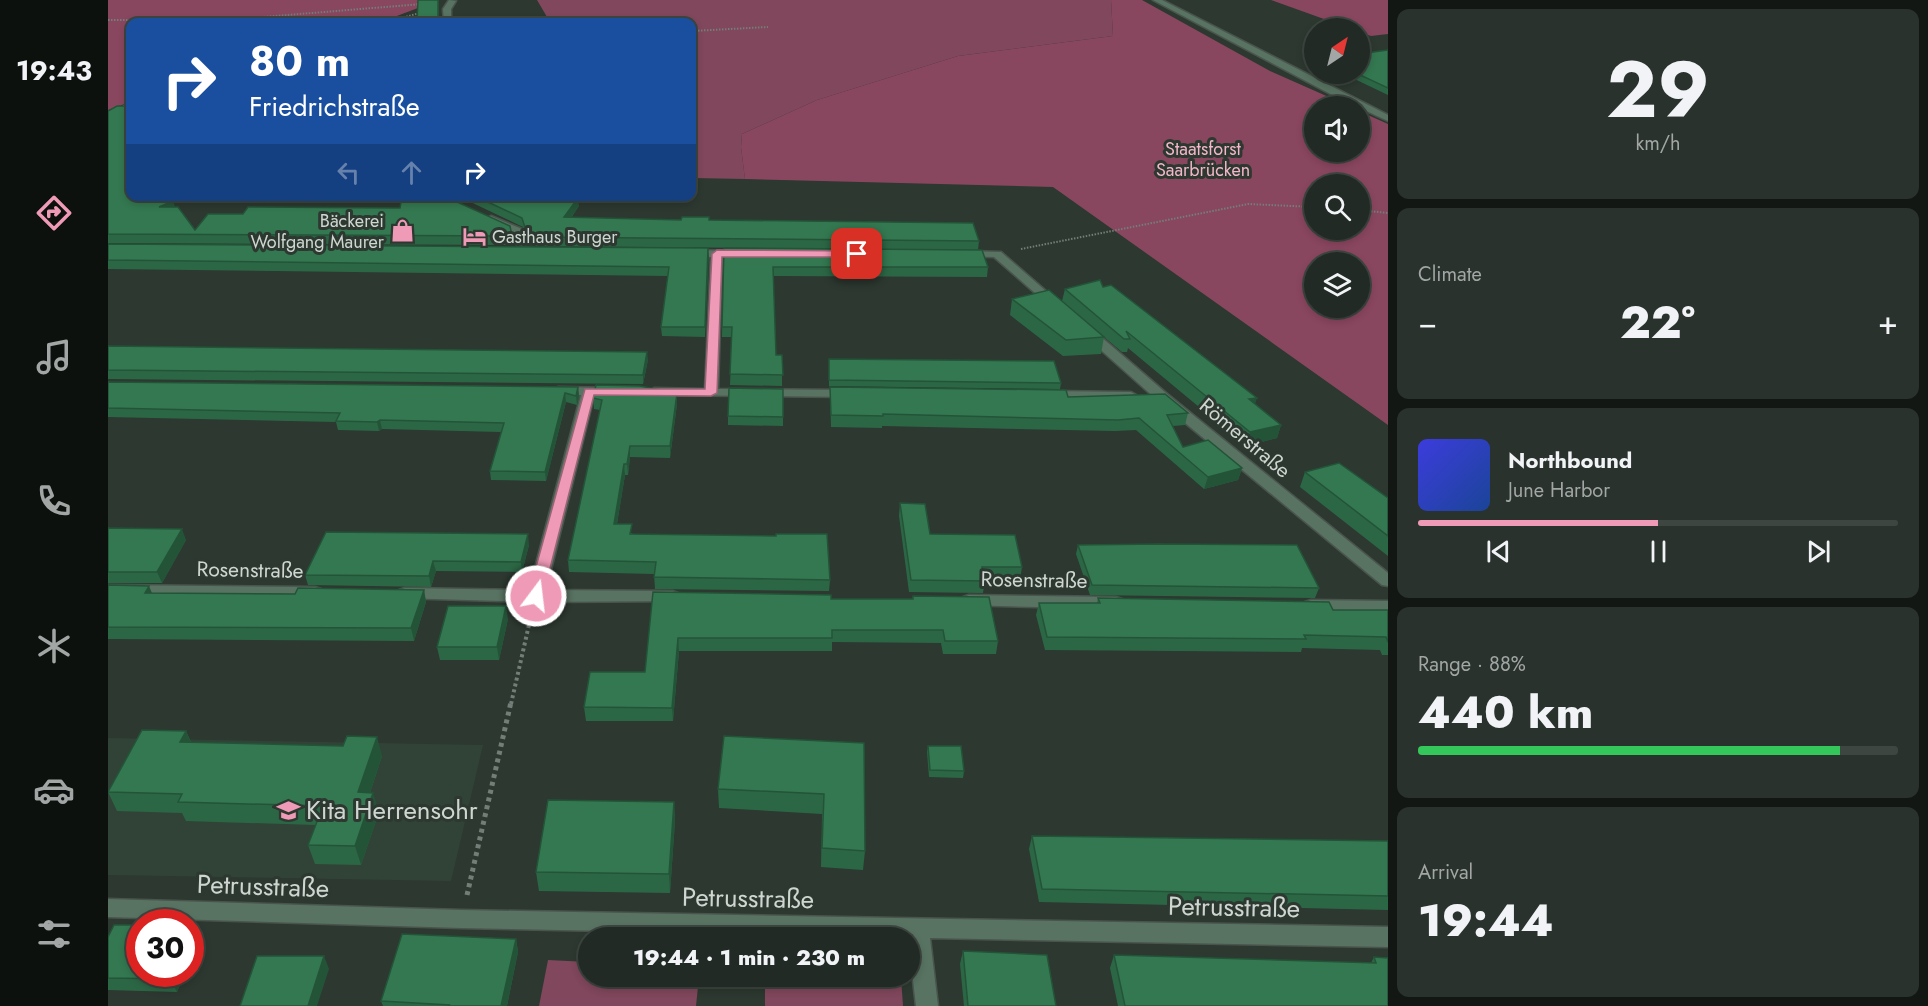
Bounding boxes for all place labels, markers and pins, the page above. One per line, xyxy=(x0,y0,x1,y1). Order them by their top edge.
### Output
place label: Bäckerei Wolfgang Maurer xyxy=(250,208,385,255)
shop icon: Bäckerei Wolfgang Maurer xyxy=(389,218,415,244)
hotel icon: Gasthaus Burger xyxy=(461,224,487,250)
place label: Gasthaus Burger xyxy=(492,224,618,250)
pin xyxy=(831,228,882,279)
place label: Kita Herrensohr xyxy=(306,791,478,829)
school or university icon: Kita Herrensohr xyxy=(275,797,301,823)

